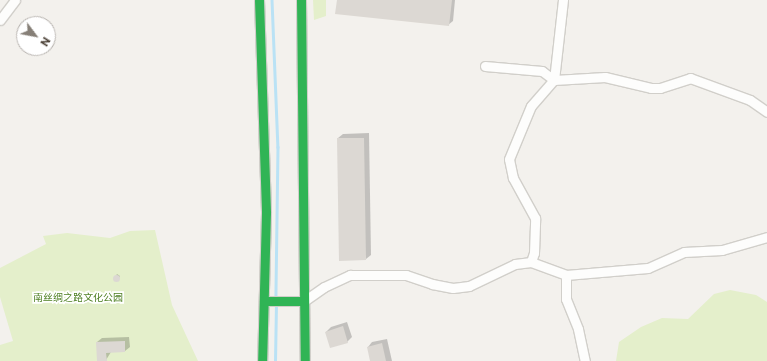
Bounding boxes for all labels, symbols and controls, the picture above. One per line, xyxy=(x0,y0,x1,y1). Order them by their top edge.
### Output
north arrow xyxy=(16,16,56,56)
text: N xyxy=(38,35,53,49)
park label: 南丝绸之路文化公园 xyxy=(33,292,123,304)

